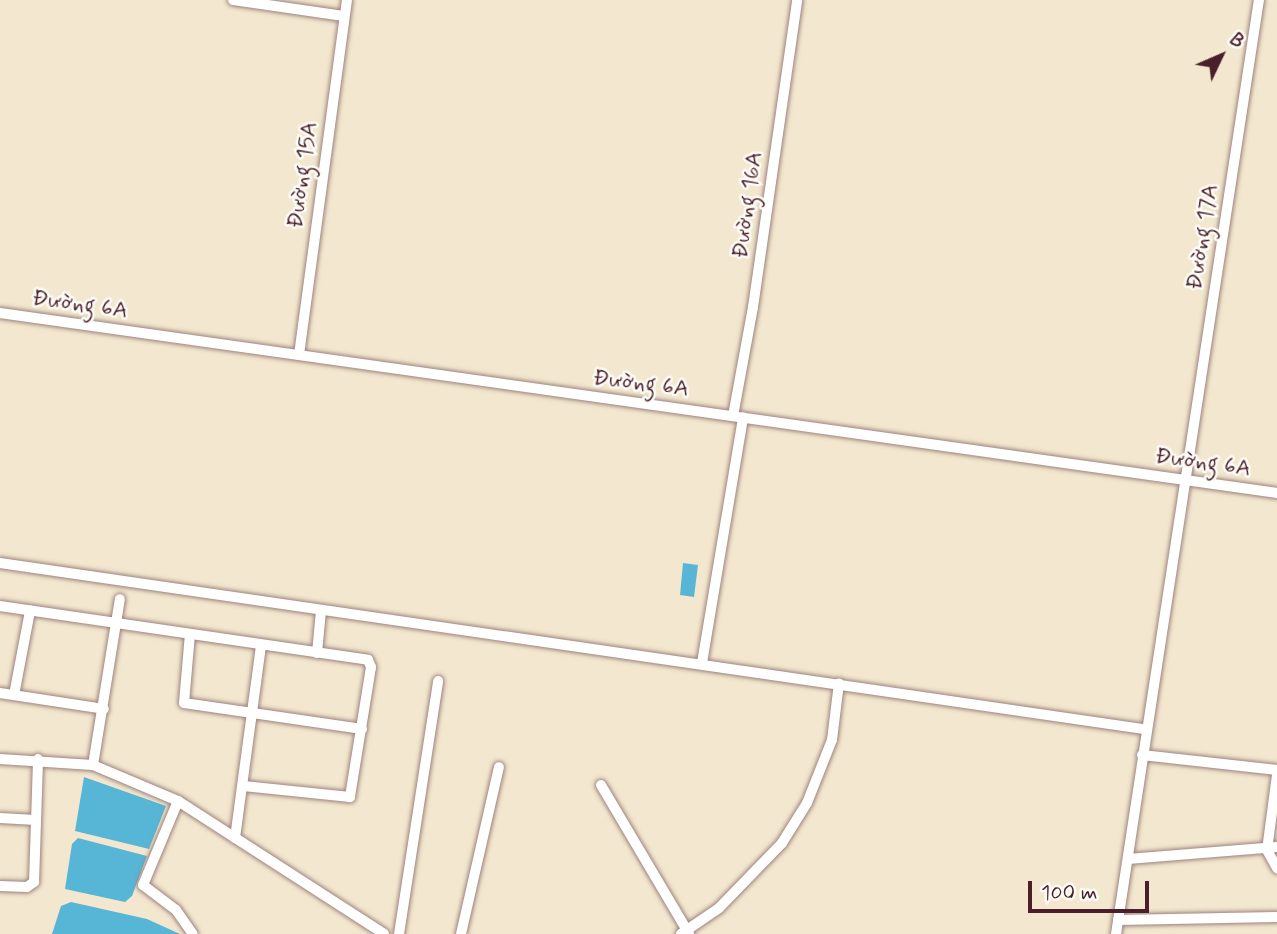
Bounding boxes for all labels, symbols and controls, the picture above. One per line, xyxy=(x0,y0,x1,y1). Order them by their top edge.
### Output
north arrow xyxy=(1186,21,1256,91)
text: B xyxy=(1223,28,1250,54)
street label: Đường 15A xyxy=(282,120,324,230)
street label: Đường 16A xyxy=(727,150,769,260)
street label: Đường 17A xyxy=(1181,182,1225,292)
street label: Đường 6A xyxy=(30,285,130,325)
street label: Đường 6A xyxy=(591,364,691,404)
street label: Đường 6A xyxy=(1153,443,1253,483)
scale bar xyxy=(1032,867,1153,911)
text: 100 m xyxy=(1041,879,1097,907)

